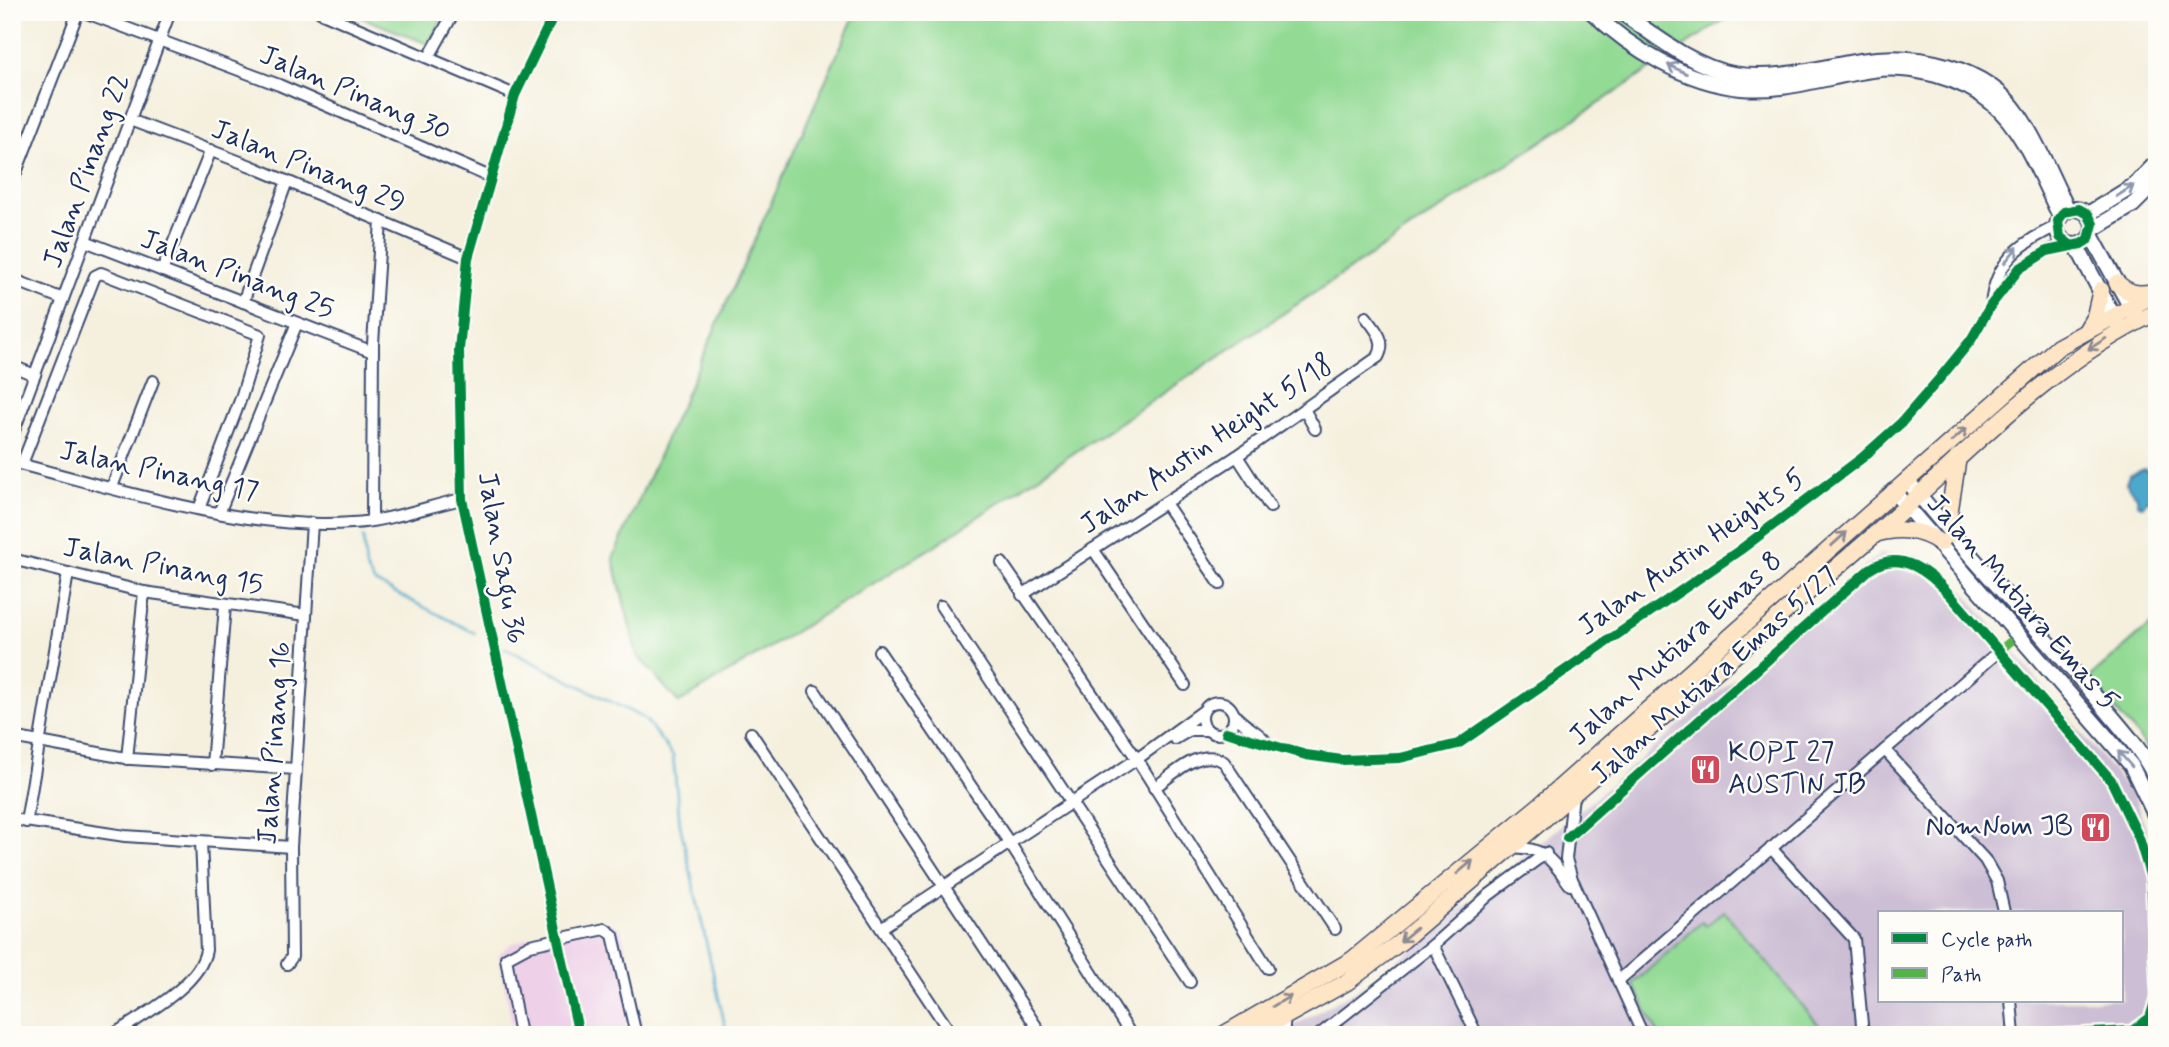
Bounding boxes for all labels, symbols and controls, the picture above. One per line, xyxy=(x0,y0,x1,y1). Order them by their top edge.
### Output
street label: Jalan Pinang 30 xyxy=(254,37,456,151)
one-way arrow xyxy=(1667,62,1688,75)
street label: Jalan Pinang 22 xyxy=(35,69,139,273)
street label: Jalan Pinang 29 xyxy=(206,111,410,223)
one-way arrow xyxy=(2115,184,2134,199)
street label: Jalan Pinang 25 xyxy=(135,221,339,329)
one-way arrow xyxy=(2004,247,2019,265)
one-way arrow xyxy=(2088,337,2107,352)
street label: Jalan Austin Height 5/18 xyxy=(1073,346,1341,544)
one-way arrow xyxy=(1949,428,1967,444)
street label: Jalan Pinang 17 xyxy=(56,433,262,511)
street label: Jalan Austin Heights 5 xyxy=(1571,461,1813,645)
street label: Jalan Sagu 36 xyxy=(465,469,534,648)
street label: Jalan Mutiara Emas 5 xyxy=(1917,487,2127,719)
street label: Jalan Pinang 15 xyxy=(60,529,266,605)
one-way arrow xyxy=(1830,531,1847,548)
street label: Jalan Mutiara Emas 8 xyxy=(1561,543,1791,755)
street label: Jalan Mutiara Emas 5/27 xyxy=(1584,558,1846,794)
street label: Jalan Pinang 16 xyxy=(249,640,301,846)
place label: KOPI 27 AUSTIN JB xyxy=(1728,735,1865,804)
one-way arrow xyxy=(2117,750,2133,768)
restaurant icon: KOPI 27 AUSTIN JB xyxy=(1688,752,1722,786)
place label: NomNom JB xyxy=(1926,809,2073,846)
restaurant icon: NomNom JB xyxy=(2079,810,2113,844)
one-way arrow xyxy=(1456,859,1474,875)
legend xyxy=(1878,911,2124,1002)
text: Cycle path xyxy=(1941,926,2032,954)
one-way arrow xyxy=(1400,927,1418,943)
text: Path xyxy=(1941,961,1981,989)
one-way arrow xyxy=(1271,994,1292,1007)

